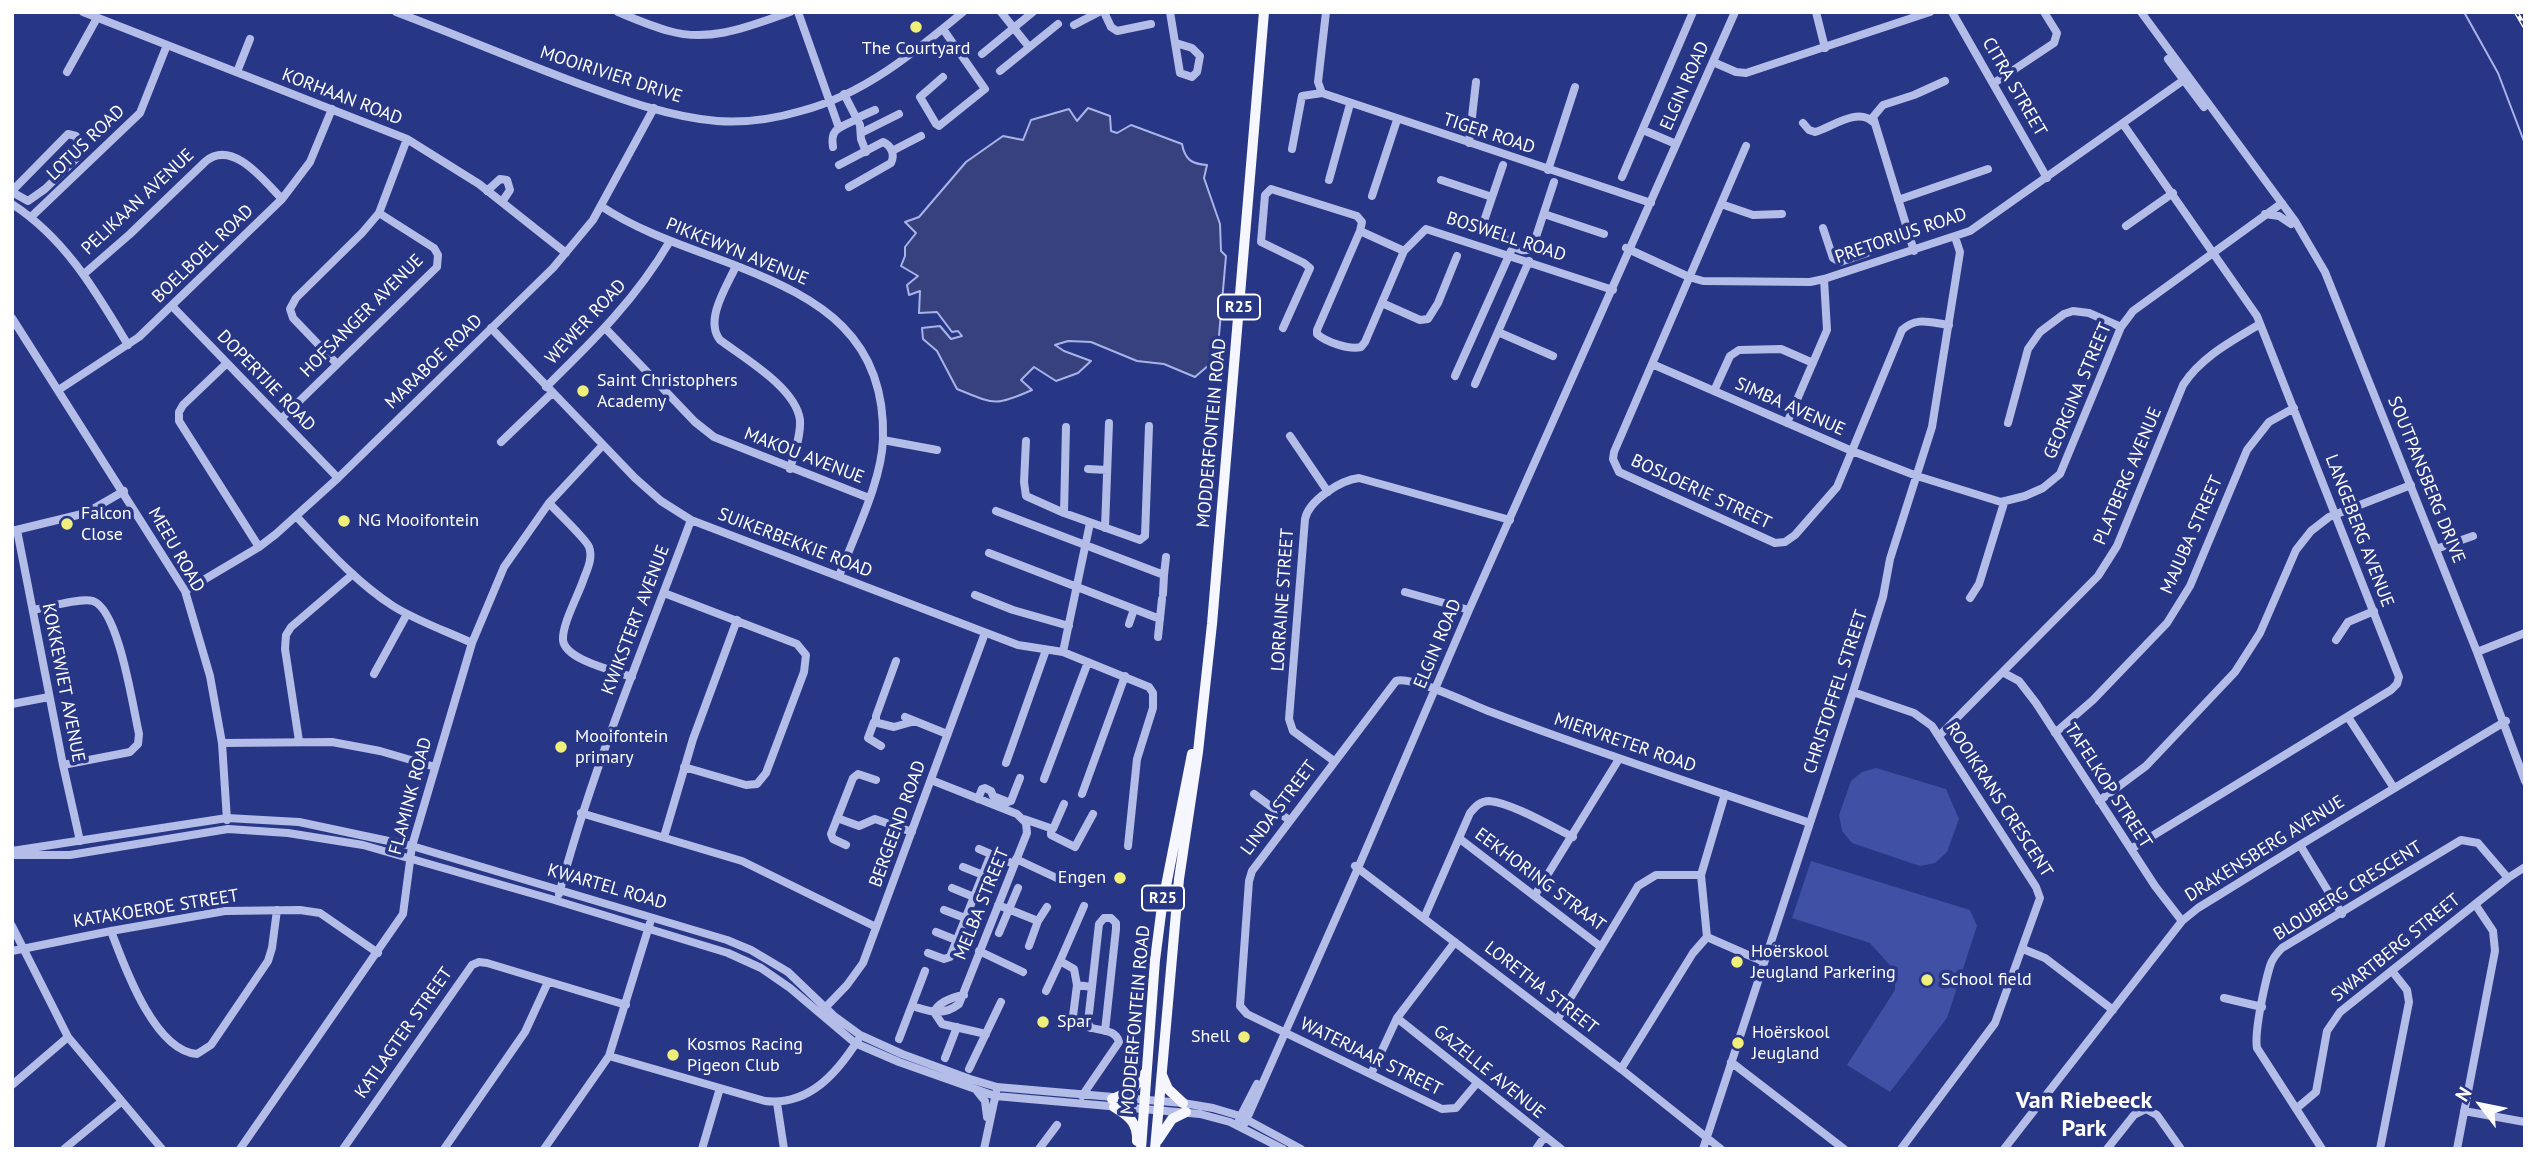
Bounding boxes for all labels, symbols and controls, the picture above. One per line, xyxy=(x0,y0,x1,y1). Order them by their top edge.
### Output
marker: The Courtyard xyxy=(908,19,924,35)
street label: CITRA STREET xyxy=(1977,34,2051,140)
place label: The Courtyard xyxy=(862,38,970,60)
street label: ELGIN ROAD xyxy=(1656,38,1714,134)
street label: MOOIRIVIER DRIVE xyxy=(537,42,685,108)
street label: KORHAAN ROAD xyxy=(279,64,405,130)
street label: LOTUS ROAD xyxy=(43,101,129,185)
street label: TIGER ROAD xyxy=(1440,109,1538,159)
street label: PELIKAAN AVENUE xyxy=(77,144,199,260)
street label: BOELBOEL ROAD xyxy=(148,200,258,308)
street label: PRETORIUS ROAD xyxy=(1832,203,1970,269)
street label: BOSWELL ROAD xyxy=(1443,208,1569,266)
street label: PIKKEWYN AVENUE xyxy=(663,214,811,290)
street label: HOFSANGER AVENUE xyxy=(296,250,428,382)
street label: WEWER ROAD xyxy=(541,275,631,369)
road number: R25 xyxy=(1218,294,1260,320)
street label: MARABOE ROAD xyxy=(381,310,487,414)
street label: GEORGINA STREET xyxy=(2040,320,2116,462)
street label: DOPERTJIE ROAD xyxy=(212,326,320,436)
street label: MODDERFONTEIN ROAD xyxy=(1193,337,1231,529)
place label: Saint Christophers Academy xyxy=(597,370,738,412)
street label: SIMBA AVENUE xyxy=(1732,373,1848,441)
marker: Saint Christophers Academy xyxy=(575,383,591,399)
street label: SOUTPANSBERG DRIVE xyxy=(2383,393,2469,567)
street label: PLATBERG AVENUE xyxy=(2089,404,2167,548)
street label: MAKOU AVENUE xyxy=(741,423,867,489)
street label: BOSLOERIE STREET xyxy=(1627,450,1775,534)
street label: LANGEBERG AVENUE xyxy=(2320,452,2398,610)
street label: MAJUBA STREET xyxy=(2156,473,2228,597)
place label: Falcon Close xyxy=(81,503,132,546)
street label: MEEU ROAD xyxy=(143,504,209,596)
street label: SUIKERBEKKIE ROAD xyxy=(715,504,875,582)
place label: NG Mooifontein xyxy=(358,510,479,532)
marker: NG Mooifontein xyxy=(336,513,352,529)
marker: Falcon Close xyxy=(59,516,75,532)
street label: LORRAINE STREET xyxy=(1267,528,1299,672)
street label: KWIKSTERT AVENUE xyxy=(597,542,675,698)
street label: ELGIN ROAD xyxy=(1409,596,1467,692)
street label: KOKKEWIET AVENUE xyxy=(37,602,89,764)
street label: CHRISTOFFEL STREET xyxy=(1799,607,1873,777)
street label: MIERVRETER ROAD xyxy=(1551,709,1699,777)
street label: ROOIKRANS CRESCENT xyxy=(1941,719,2057,881)
street label: TAFELKOP STREET xyxy=(2060,720,2156,852)
place label: Mooifontein primary xyxy=(575,726,668,768)
street label: FLAMINK ROAD xyxy=(385,735,437,857)
marker: Mooifontein primary xyxy=(553,739,569,755)
street label: LINDA STREET xyxy=(1236,756,1322,860)
street label: BERGEEND ROAD xyxy=(865,758,931,890)
street label: DRAKENSBERG AVENUE xyxy=(2181,791,2349,907)
street label: EEKHORING STRAAT xyxy=(1470,824,1610,936)
street label: BLOUBERG CRESCENT xyxy=(2270,837,2426,945)
street label: MELBA STREET xyxy=(950,845,1014,963)
street label: KWARTEL ROAD xyxy=(545,860,669,914)
place label: Engen xyxy=(1058,867,1106,889)
marker: Engen xyxy=(1112,870,1128,886)
street label: KATAKOEROE STREET xyxy=(72,885,240,933)
road number: R25 xyxy=(1142,885,1184,910)
street label: SWARTBERG STREET xyxy=(2327,889,2465,1007)
street label: MODDERFONTEIN ROAD xyxy=(1117,924,1155,1116)
street label: LORETHA STREET xyxy=(1480,937,1602,1039)
place label: Hoërskool Jeugland Parkering xyxy=(1751,941,1896,984)
marker: Hoërskool Jeugland Parkering xyxy=(1729,954,1745,970)
street label: KATLAGTER STREET xyxy=(351,963,457,1103)
place label: School field xyxy=(1941,969,2032,991)
marker: School field xyxy=(1919,972,1935,988)
place label: Spar xyxy=(1057,1011,1091,1033)
street label: WATERJAAR STREET xyxy=(1296,1013,1446,1101)
marker: Spar xyxy=(1035,1014,1051,1030)
street label: GAZELLE AVENUE xyxy=(1429,1021,1549,1123)
place label: Hoërskool Jeugland xyxy=(1752,1022,1830,1064)
place label: Shell xyxy=(1191,1026,1230,1048)
marker: Shell xyxy=(1236,1029,1252,1045)
place label: Kosmos Racing Pigeon Club xyxy=(687,1034,803,1076)
marker: Hoërskool Jeugland xyxy=(1730,1035,1746,1051)
marker: Kosmos Racing Pigeon Club xyxy=(665,1047,681,1063)
north arrow xyxy=(2446,1070,2516,1140)
text: N xyxy=(2450,1082,2477,1106)
district label: Van Riebeeck Park xyxy=(2016,1087,2152,1143)

